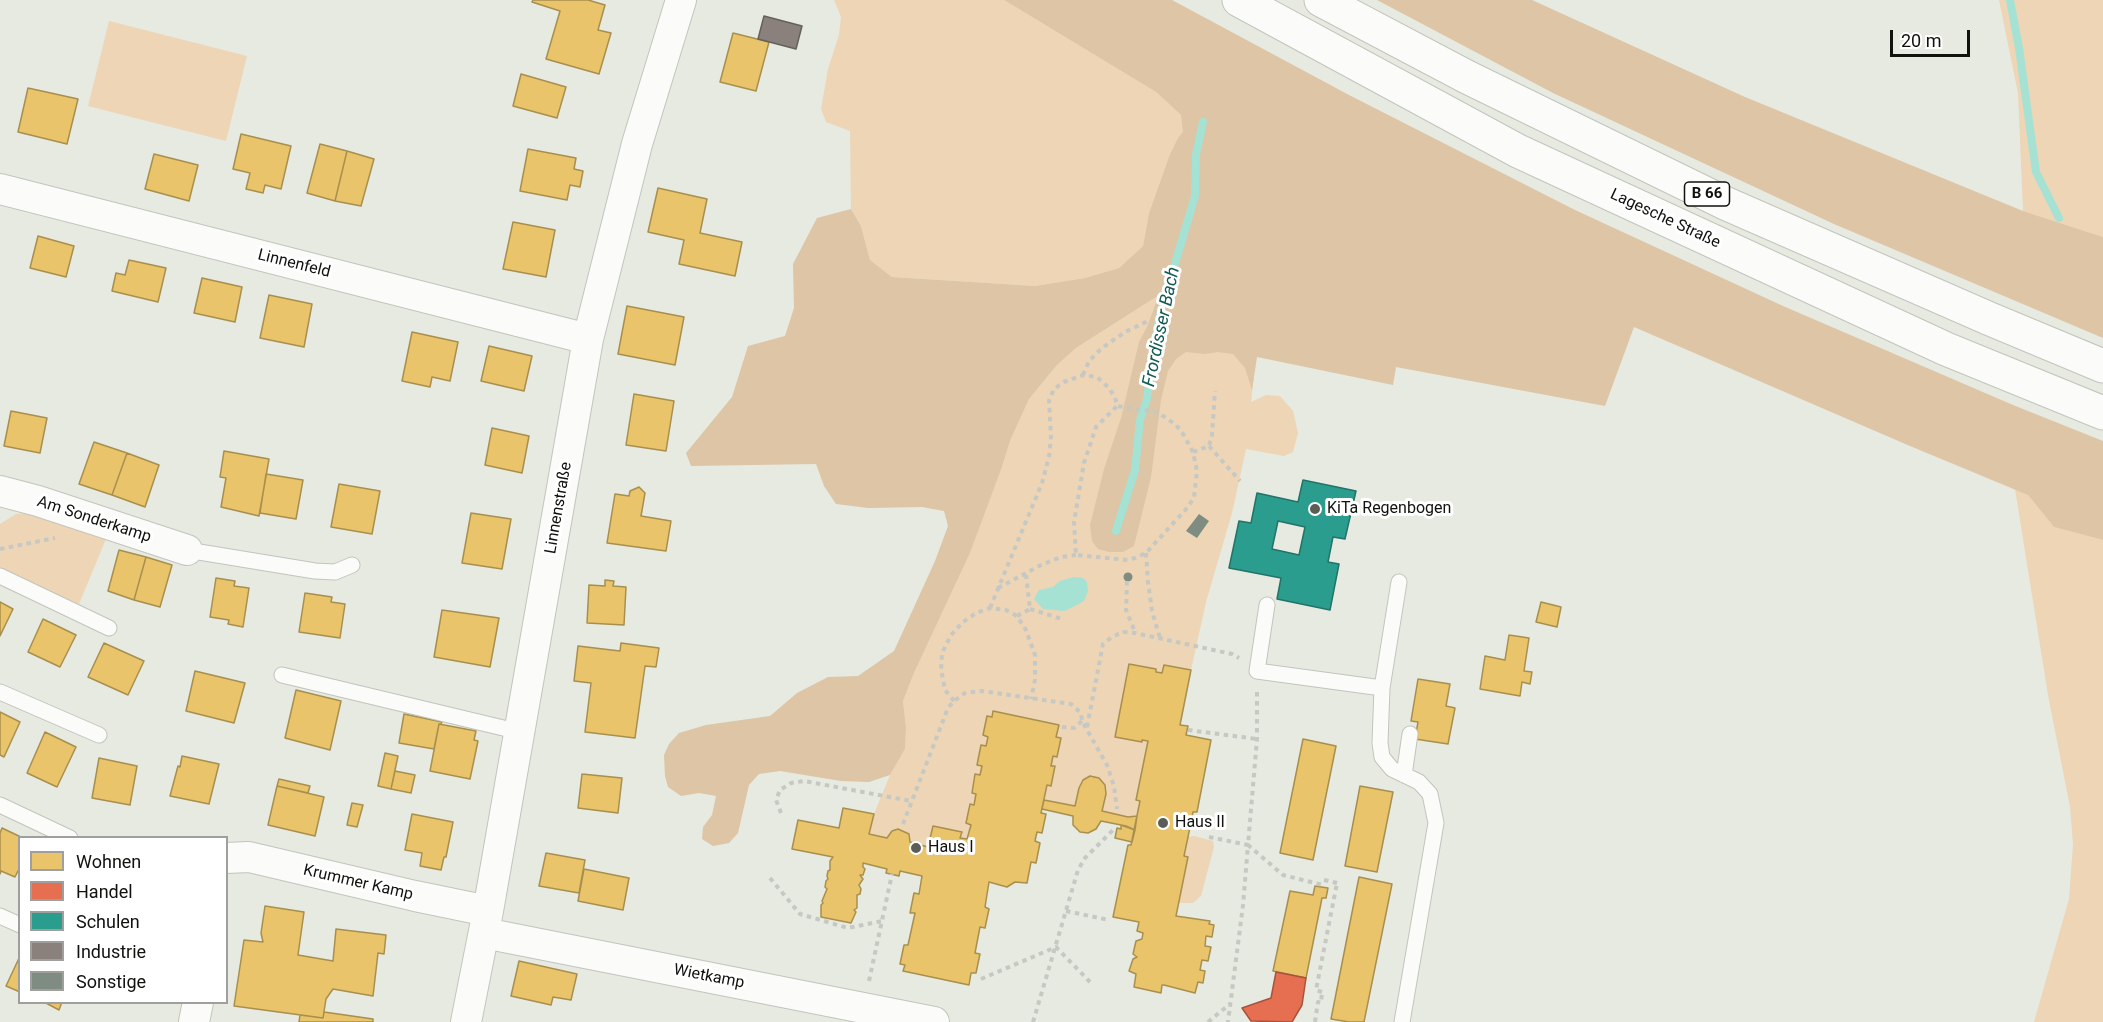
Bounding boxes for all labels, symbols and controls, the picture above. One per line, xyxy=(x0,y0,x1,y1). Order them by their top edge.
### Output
scale bar xyxy=(1893,18,1972,56)
text: 20 m xyxy=(1901,30,1941,51)
road number: B 66 xyxy=(1684,182,1730,206)
street label: Lagesche Straße xyxy=(1607,185,1723,253)
street label: Linnenfeld xyxy=(256,246,332,282)
water label: Frordisser Bach xyxy=(1139,265,1185,389)
street label: Linnenstraße xyxy=(541,461,577,555)
street label: Am Sonderkamp xyxy=(35,493,153,547)
place label: KiTa Regenbogen xyxy=(1327,499,1451,519)
marker: KiTa Regenbogen xyxy=(1308,502,1322,516)
place label: Haus II xyxy=(1175,813,1225,833)
marker: Haus II xyxy=(1156,816,1170,830)
legend xyxy=(18,836,228,1004)
place label: Haus I xyxy=(928,838,974,858)
marker: Haus I xyxy=(909,841,923,855)
text: Wohnen xyxy=(76,851,141,872)
street label: Krummer Kamp xyxy=(301,861,415,905)
text: Handel xyxy=(76,881,133,902)
text: Schulen xyxy=(76,911,140,932)
text: Industrie xyxy=(76,941,146,962)
street label: Wietkamp xyxy=(672,961,746,993)
text: Sonstige xyxy=(76,971,146,992)

